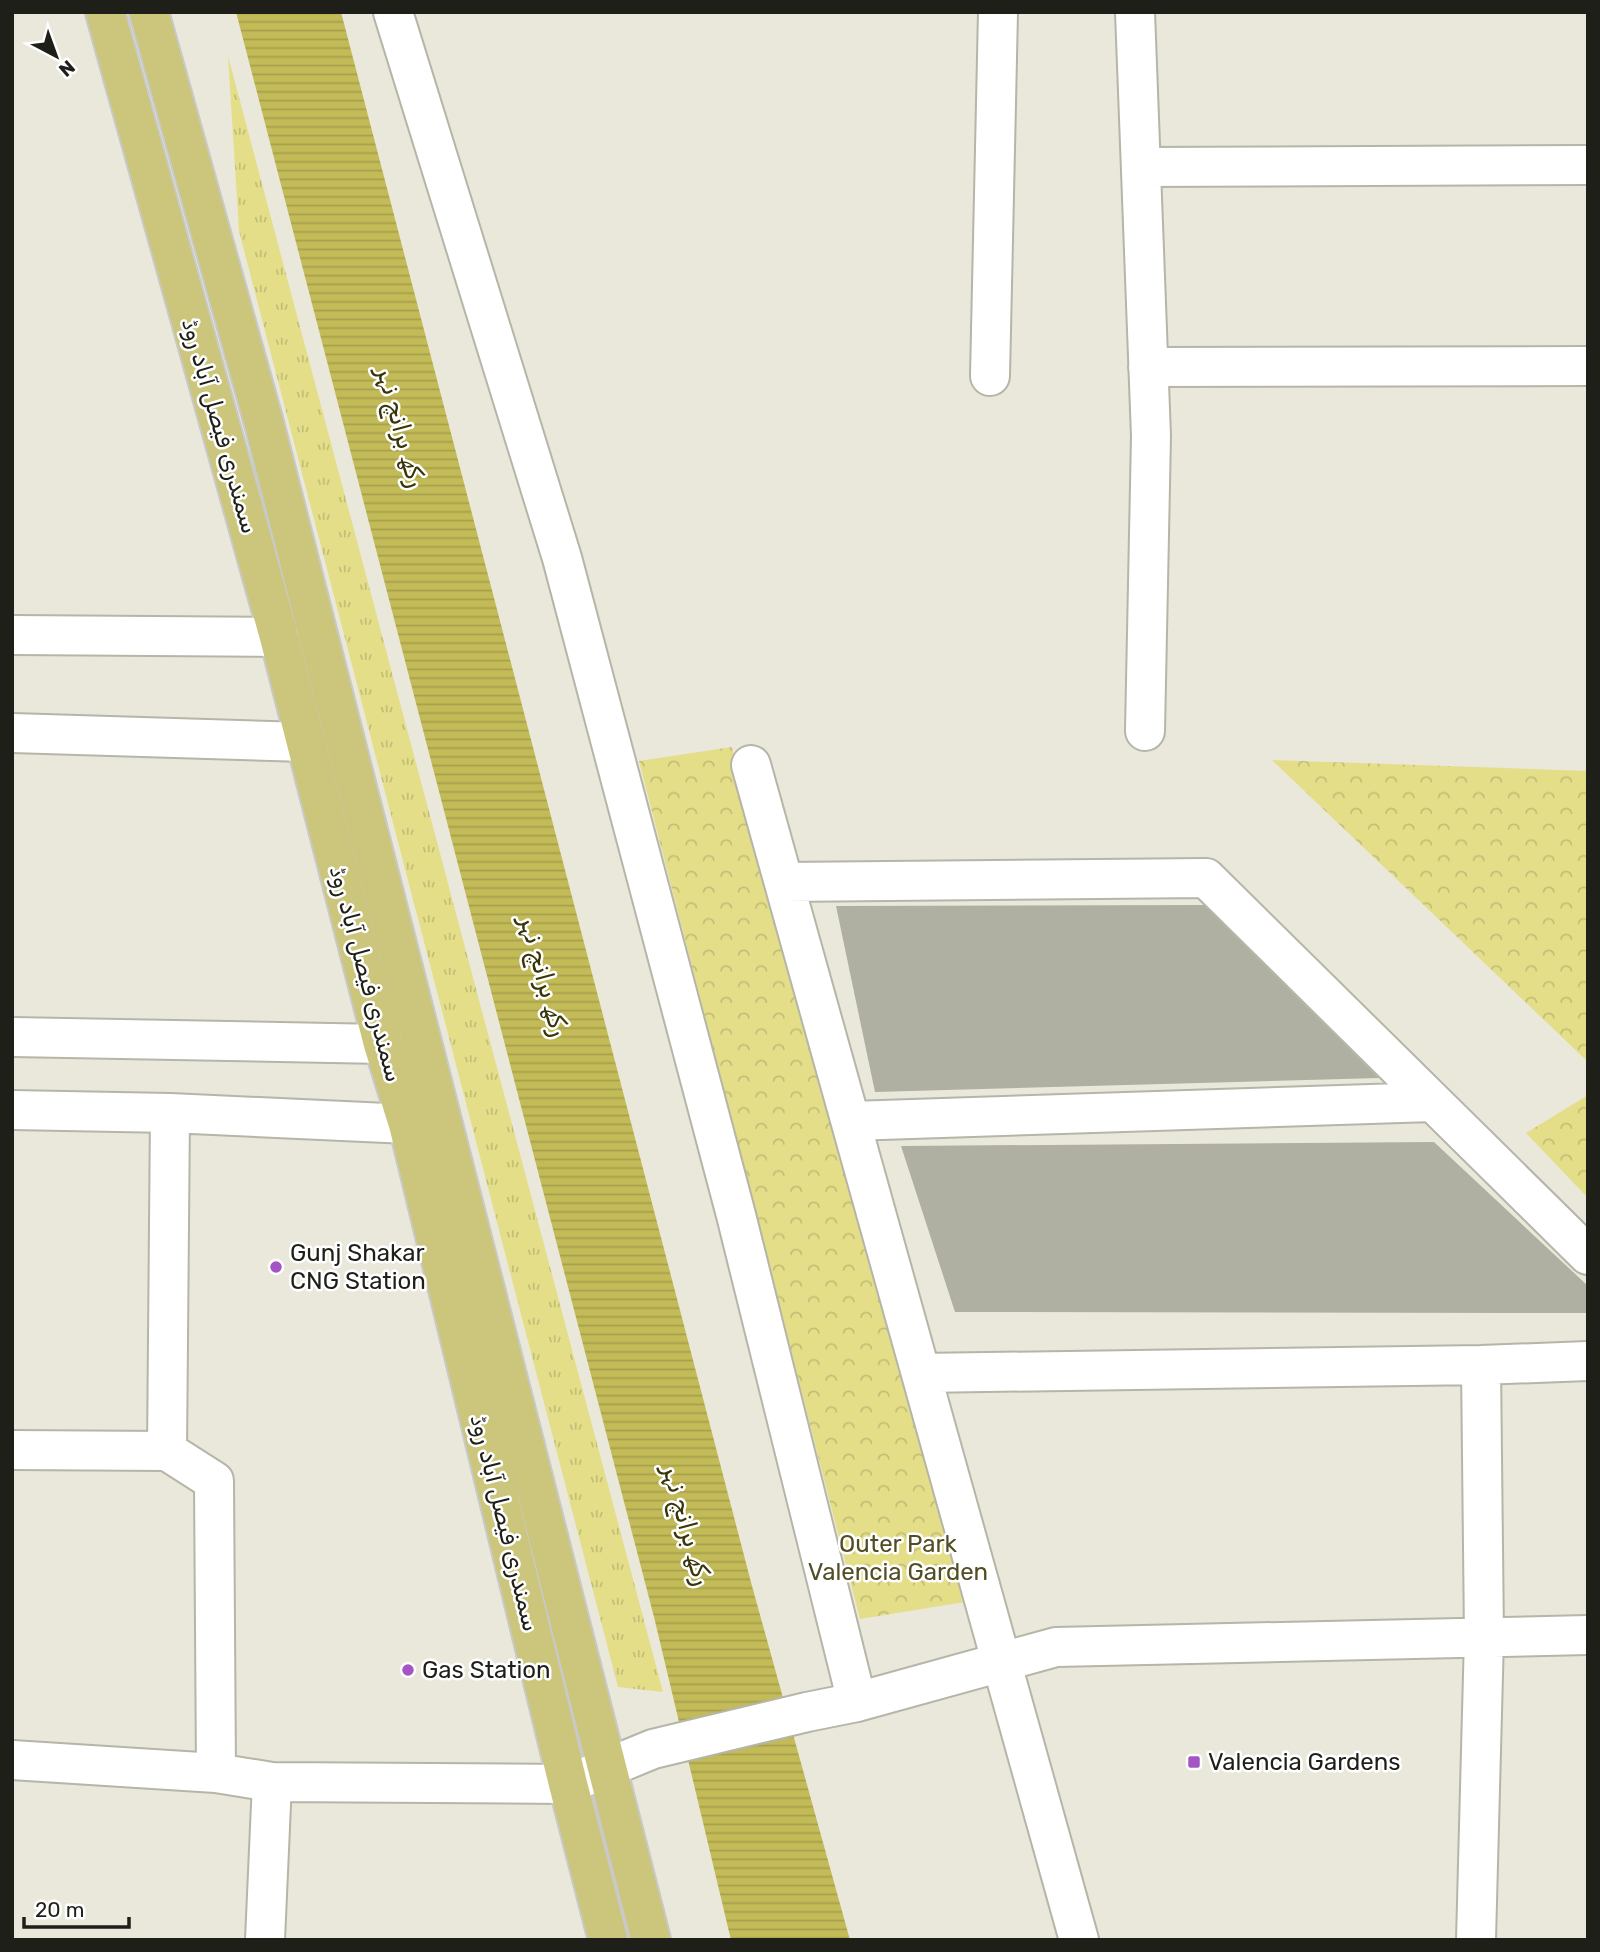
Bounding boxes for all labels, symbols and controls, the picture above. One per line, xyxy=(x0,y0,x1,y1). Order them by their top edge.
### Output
north arrow xyxy=(21,21,91,91)
text: N xyxy=(54,55,80,82)
street label: سمندری فیصل آباد روڈ xyxy=(176,315,264,537)
water label: رکھ برانچ نہر xyxy=(367,361,432,491)
street label: سمندری فیصل آباد روڈ xyxy=(324,863,408,1085)
water label: رکھ برانچ نہر xyxy=(510,910,575,1040)
place label: Gunj Shakar CNG Station xyxy=(290,1239,426,1295)
marker: Gunj Shakar CNG Station xyxy=(268,1259,284,1275)
street label: سمندری فیصل آباد روڈ xyxy=(465,1412,545,1634)
water label: رکھ برانچ نہر xyxy=(653,1459,718,1589)
park label: Outer Park Valencia Garden xyxy=(808,1530,988,1586)
place label: Gas Station xyxy=(422,1656,551,1684)
marker: Gas Station xyxy=(400,1662,416,1678)
place label: Valencia Gardens xyxy=(1208,1748,1401,1776)
marker: Valencia Gardens xyxy=(1186,1754,1202,1770)
scale bar xyxy=(24,1885,130,1929)
text: 20 m xyxy=(35,1897,84,1922)

